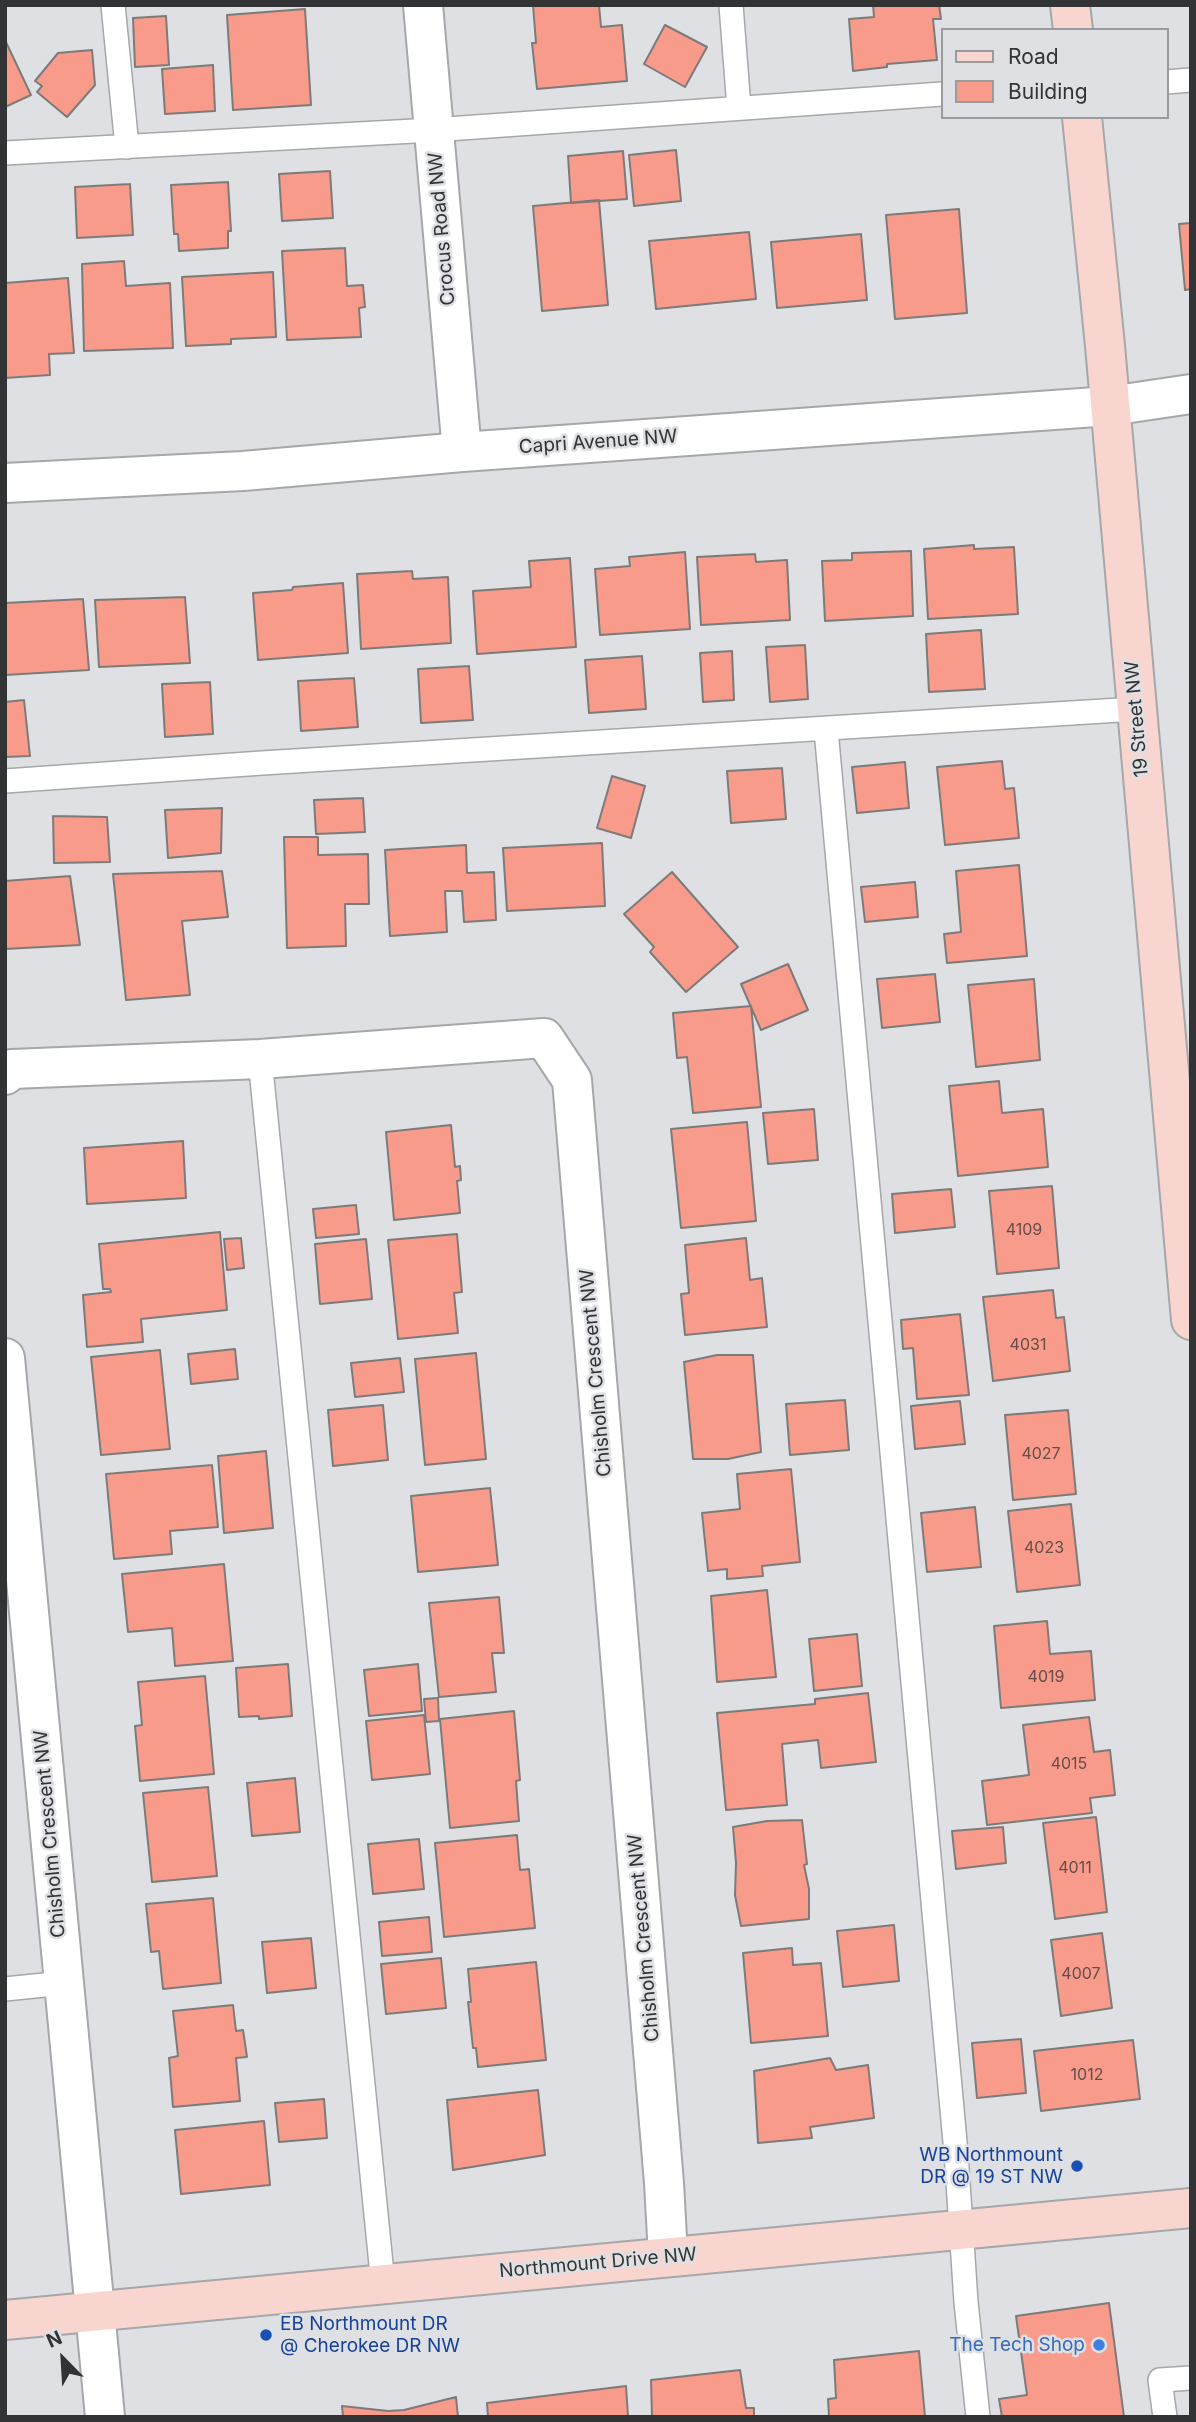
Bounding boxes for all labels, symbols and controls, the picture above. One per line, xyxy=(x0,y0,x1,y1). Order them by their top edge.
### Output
legend xyxy=(940,28,1168,119)
text: Road xyxy=(1008,44,1059,69)
text: Building xyxy=(1008,79,1088,104)
street label: Crocus Road NW xyxy=(424,151,460,307)
street label: Capri Avenue NW xyxy=(518,425,678,459)
street label: 19 Street NW xyxy=(1121,660,1153,778)
house number: 4109 xyxy=(1006,1220,1042,1240)
street label: Chisholm Crescent NW xyxy=(576,1268,616,1478)
house number: 4031 xyxy=(1010,1335,1046,1355)
house number: 4027 xyxy=(1021,1444,1061,1464)
house number: 4023 xyxy=(1024,1538,1064,1558)
house number: 4019 xyxy=(1028,1667,1064,1687)
street label: Chisholm Crescent NW xyxy=(30,1729,70,1939)
house number: 4015 xyxy=(1051,1754,1087,1774)
street label: Chisholm Crescent NW xyxy=(624,1833,664,2043)
house number: 4011 xyxy=(1058,1858,1092,1878)
house number: 4007 xyxy=(1061,1964,1101,1984)
house number: 1012 xyxy=(1071,2065,1103,2085)
place label: WB Northmount DR @ 19 ST NW xyxy=(919,2144,1063,2188)
marker: WB Northmount DR @ 19 ST NW xyxy=(1069,2158,1085,2174)
street label: Northmount Drive NW xyxy=(498,2243,698,2283)
place label: EB Northmount DR @ Cherokee DR NW xyxy=(280,2313,460,2357)
north arrow xyxy=(28,2324,98,2394)
text: N xyxy=(43,2326,66,2353)
marker: EB Northmount DR @ Cherokee DR NW xyxy=(258,2327,274,2343)
place label: The Tech Shop xyxy=(949,2334,1085,2356)
marker: The Tech Shop xyxy=(1091,2337,1107,2353)

